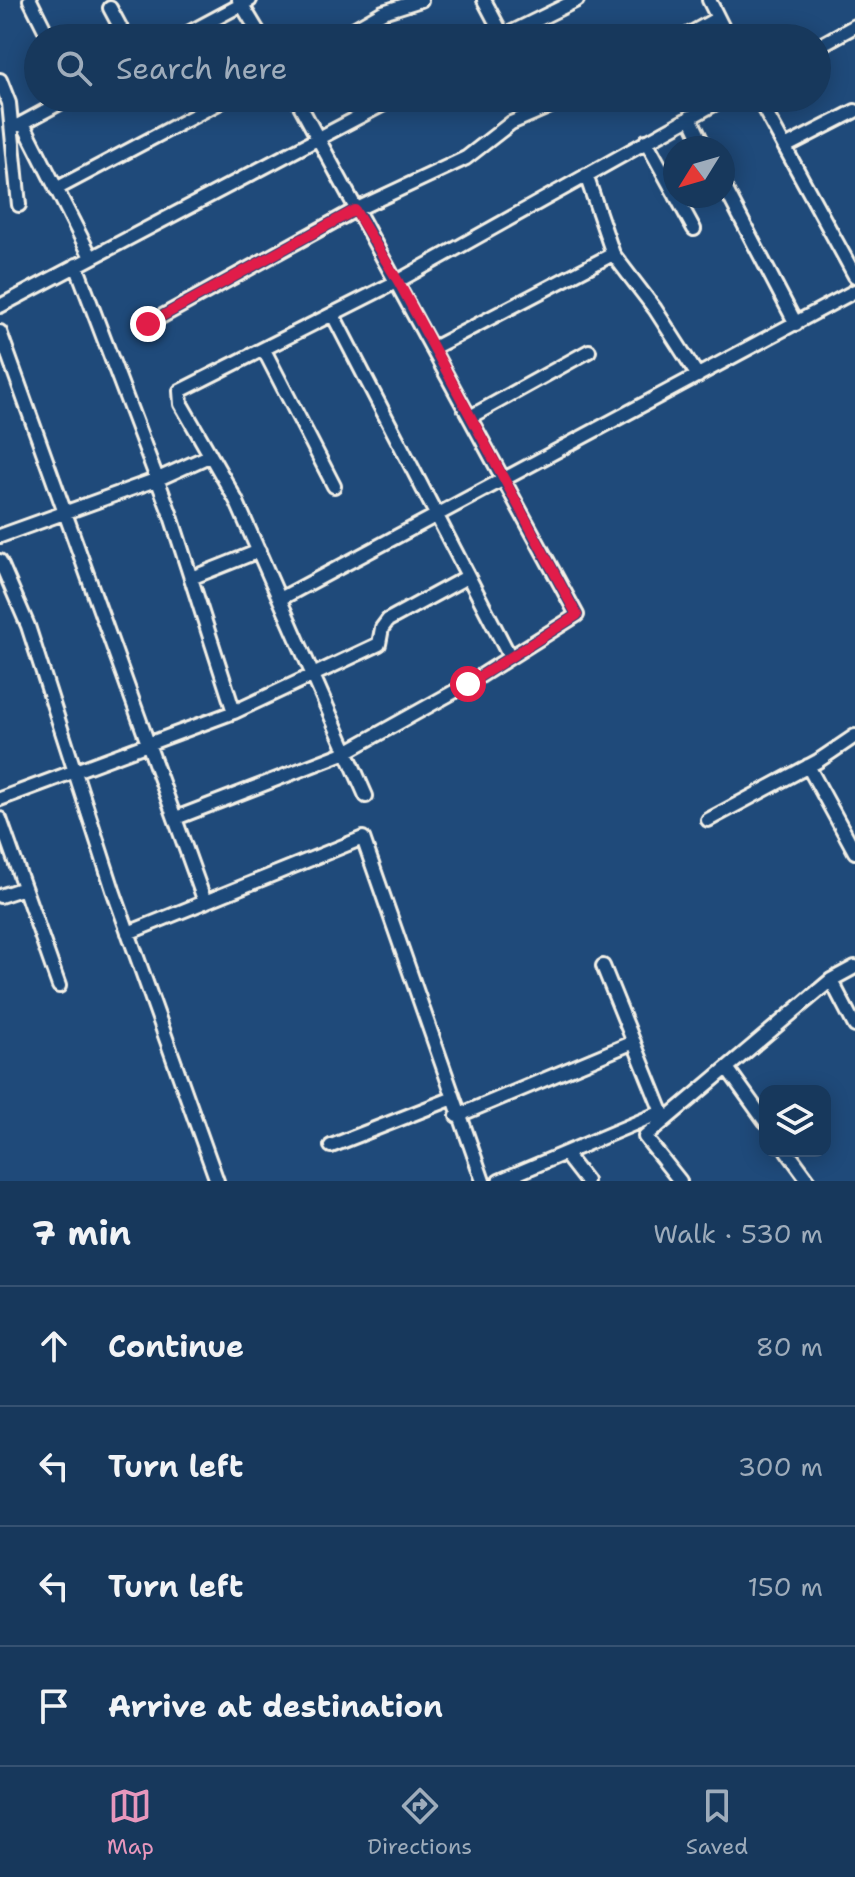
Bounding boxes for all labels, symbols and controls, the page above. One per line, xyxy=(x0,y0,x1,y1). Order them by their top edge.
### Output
search box xyxy=(24,24,831,112)
icon: search xyxy=(52,46,96,90)
text: Search here xyxy=(116,48,287,89)
north arrow xyxy=(663,136,735,208)
route end xyxy=(130,306,166,342)
route start xyxy=(450,666,486,702)
map controls xyxy=(759,1085,831,1157)
button: layers xyxy=(759,1085,831,1157)
text: 7 min xyxy=(32,1210,131,1256)
text: Walk · 530 m xyxy=(653,1216,823,1251)
icon: ahead xyxy=(32,1324,76,1368)
text: Continue xyxy=(108,1326,244,1367)
text: 80 m xyxy=(756,1329,823,1364)
icon: left xyxy=(32,1444,76,1488)
text: Turn left xyxy=(108,1446,243,1487)
text: 300 m xyxy=(738,1449,823,1484)
icon: left xyxy=(32,1564,76,1608)
text: Turn left xyxy=(108,1566,243,1607)
text: 150 m xyxy=(747,1569,823,1604)
icon: arrive xyxy=(32,1684,76,1728)
text: Arrive at destination xyxy=(108,1686,443,1727)
tab: Map xyxy=(107,1784,154,1861)
tab: Directions xyxy=(367,1784,472,1861)
tab: Saved xyxy=(686,1784,748,1861)

